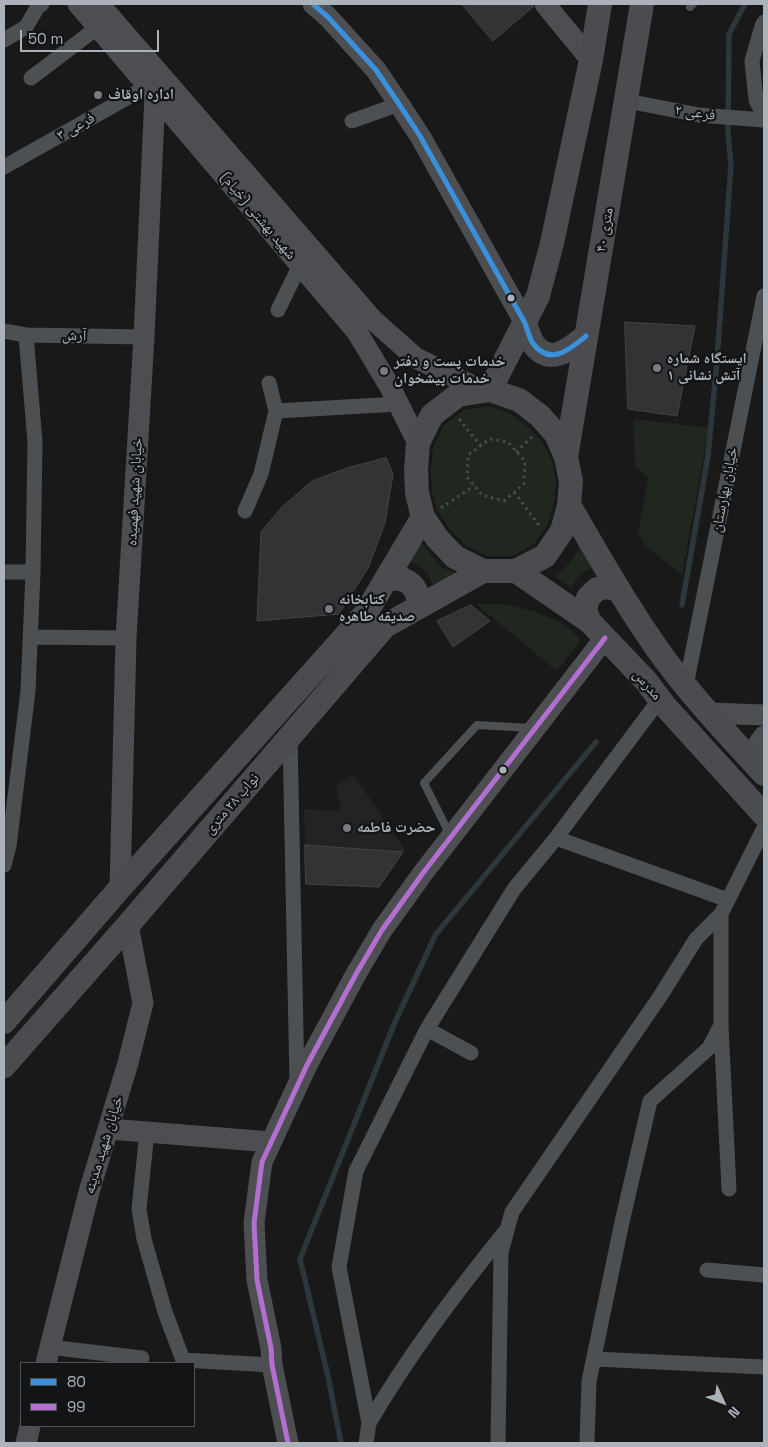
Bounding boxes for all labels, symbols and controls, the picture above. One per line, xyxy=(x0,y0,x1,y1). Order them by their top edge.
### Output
scale bar xyxy=(22,20,161,52)
text: 50 m xyxy=(28,29,63,48)
place label: اداره اوقاف xyxy=(108,86,174,104)
marker: اداره اوقاف xyxy=(92,89,104,101)
street label: فرعی ۲ xyxy=(674,101,716,125)
street label: فرعی ۳ xyxy=(54,109,98,145)
street label: شهید بهشتی (خیام) xyxy=(216,169,300,263)
street label: ۴۰ متری xyxy=(592,206,618,254)
unlabelled marker xyxy=(506,293,516,303)
street label: آرش xyxy=(62,327,86,345)
place label: ایستگاه شماره ۱ آتش نشانی xyxy=(667,350,747,385)
place label: خدمات پست و دفتر خدمات پیشخوان xyxy=(394,353,506,388)
marker: ایستگاه شماره ۱ آتش نشانی xyxy=(651,362,663,374)
marker: خدمات پست و دفتر خدمات پیشخوان xyxy=(378,365,390,377)
street label: خیابان شهید فهمیده xyxy=(123,438,147,546)
street label: خیابان بهارستان xyxy=(708,446,742,534)
place label: کتابخانه صدیقه طاهره xyxy=(339,591,415,626)
marker: کتابخانه صدیقه طاهره xyxy=(323,603,335,615)
street label: مدرس xyxy=(629,666,665,704)
unlabelled marker xyxy=(498,765,508,775)
street label: نواب ۲۸ متری xyxy=(201,770,263,838)
place label: حضرت فاطمه xyxy=(357,819,436,837)
marker: حضرت فاطمه xyxy=(341,822,353,834)
street label: خیابان شهید مدینه xyxy=(81,1094,127,1196)
legend xyxy=(20,1362,195,1427)
text: 80 xyxy=(67,1372,86,1391)
north arrow xyxy=(698,1377,748,1427)
text: 99 xyxy=(67,1397,85,1416)
text: N xyxy=(724,1403,744,1422)

